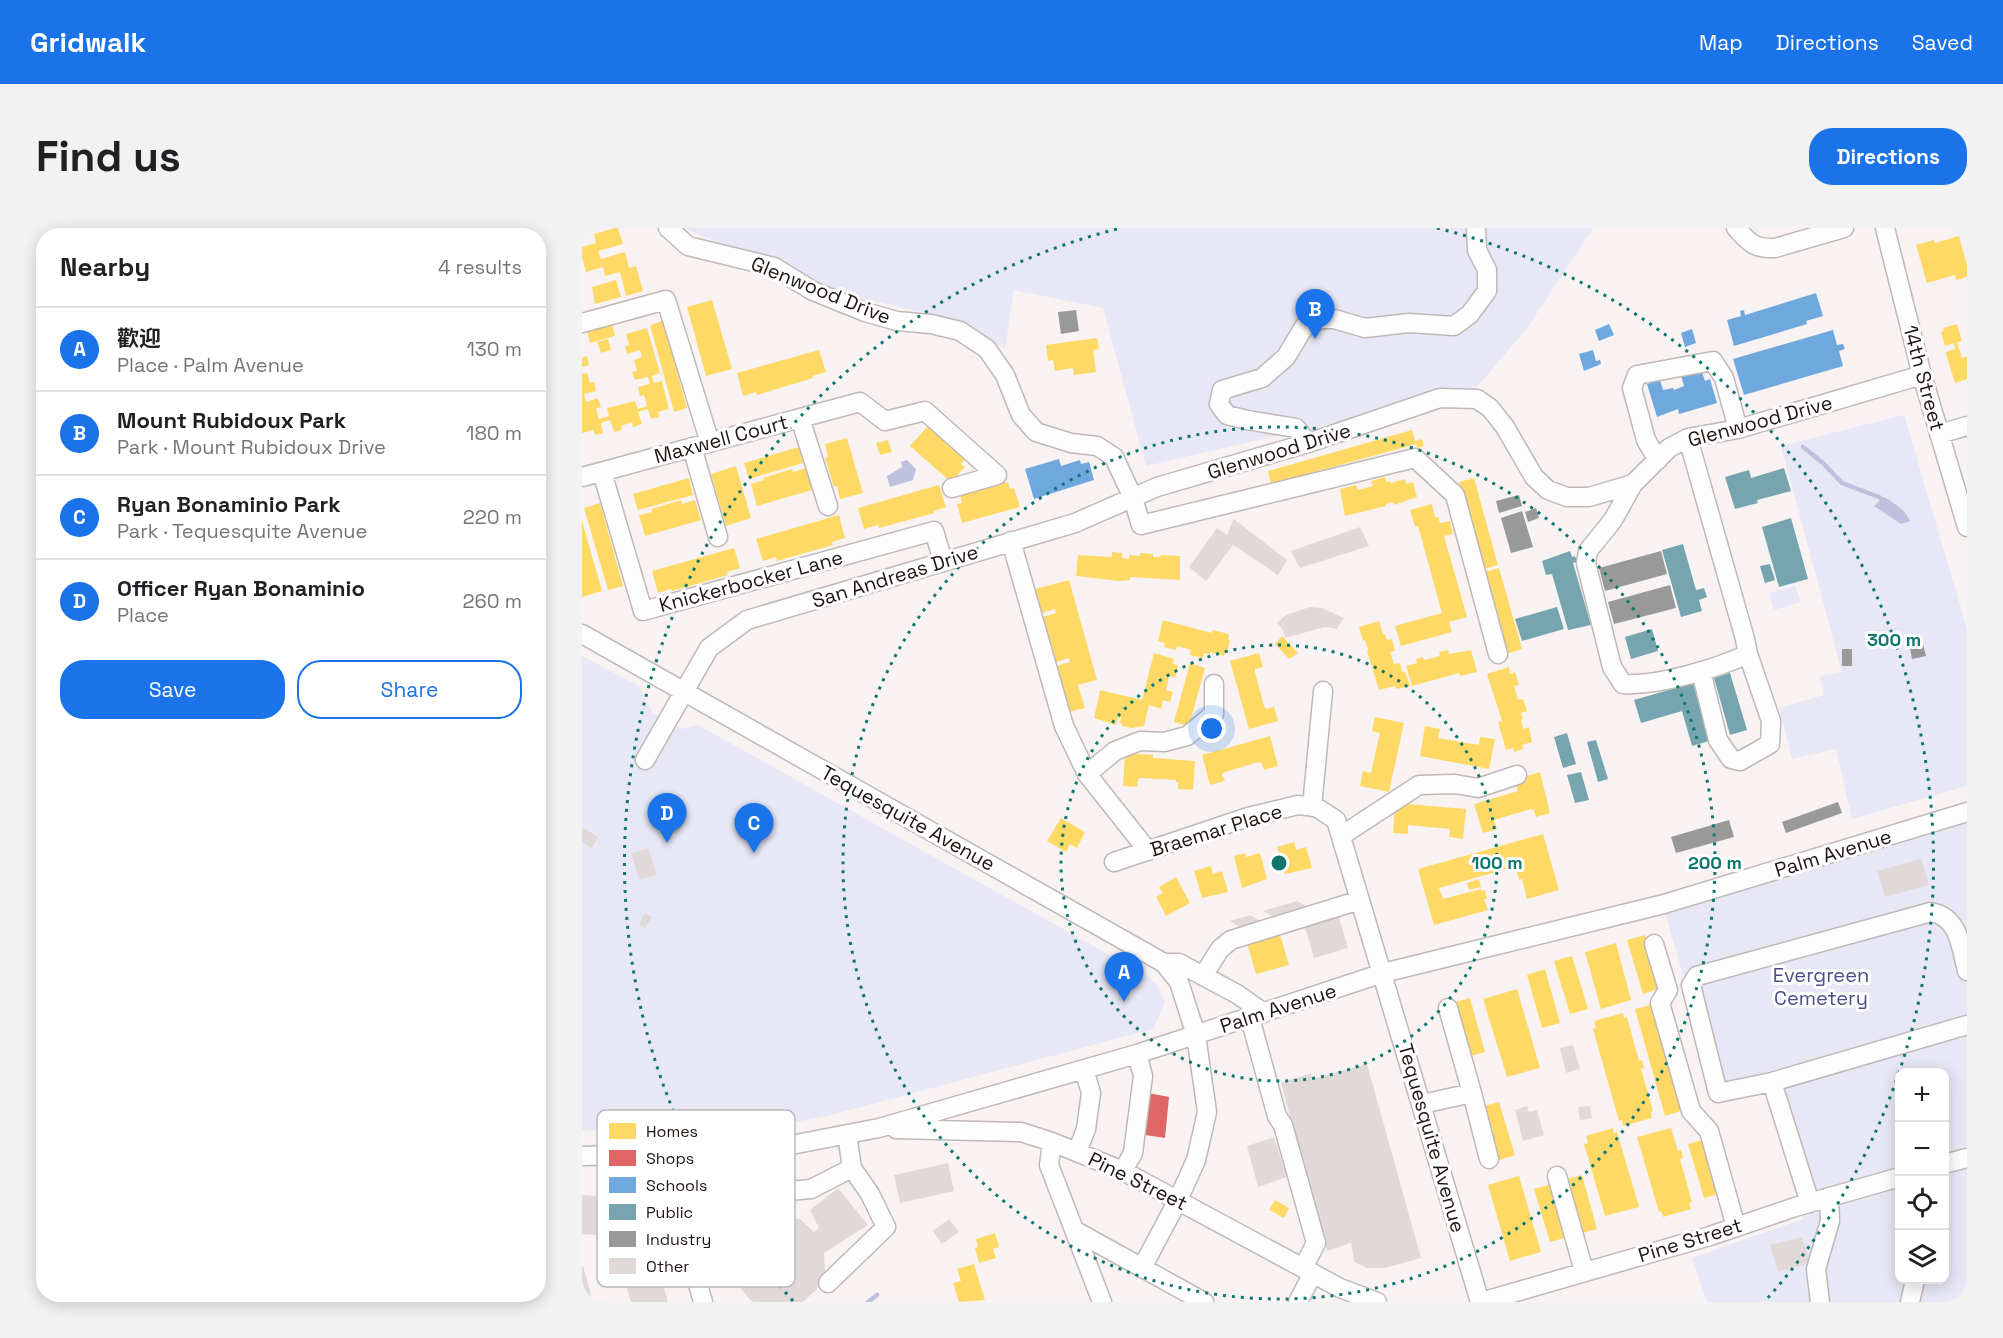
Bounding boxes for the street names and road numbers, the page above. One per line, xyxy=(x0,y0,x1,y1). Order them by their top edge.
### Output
street label: Glenwood Drive xyxy=(747,250,895,330)
street label: 14th Street xyxy=(1897,322,1951,434)
street label: Glenwood Drive xyxy=(1685,389,1835,453)
street label: Maxwell Court xyxy=(651,409,791,469)
street label: Glenwood Drive xyxy=(1204,417,1354,485)
street label: San Andreas Drive xyxy=(809,538,981,614)
street label: Knickerbocker Lane xyxy=(656,544,846,618)
street label: Tequesquite Avenue xyxy=(816,759,1000,877)
street label: Braemar Place xyxy=(1147,798,1285,862)
street label: Palm Avenue xyxy=(1771,823,1895,883)
street label: Palm Avenue xyxy=(1216,977,1340,1039)
street label: Tequesquite Avenue xyxy=(1393,1041,1471,1235)
street label: Pine Street xyxy=(1084,1146,1192,1216)
street label: Pine Street xyxy=(1635,1212,1745,1268)

